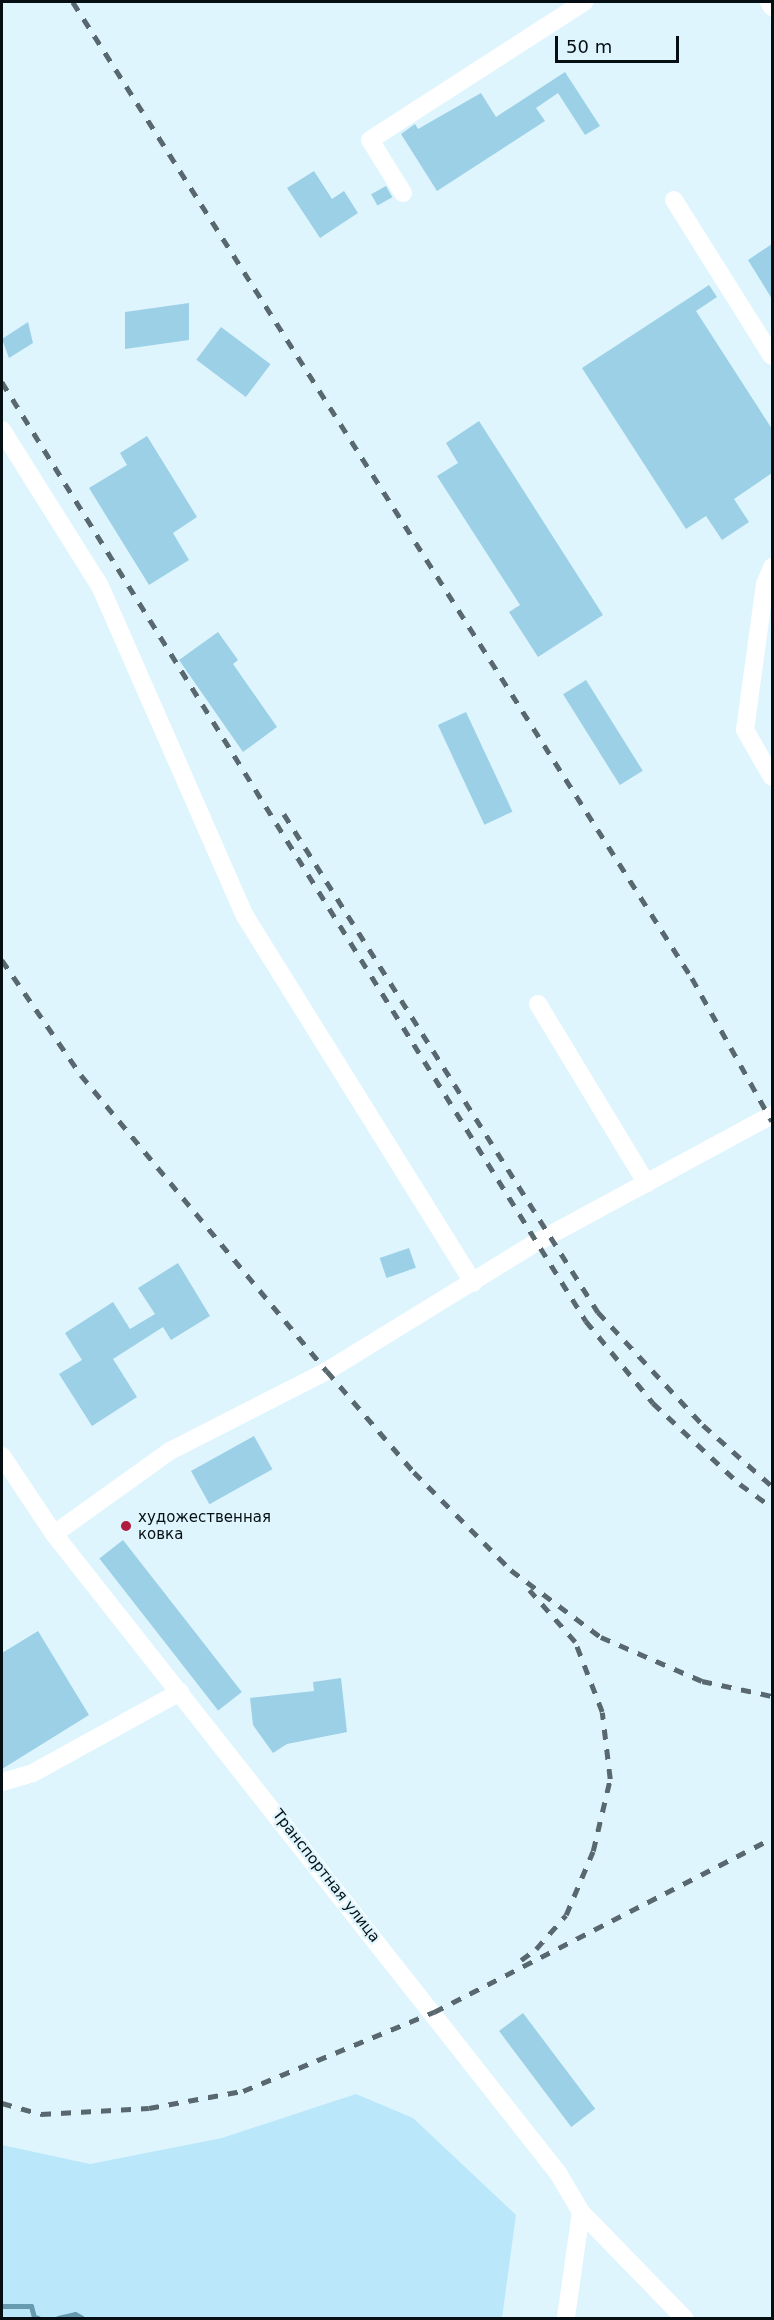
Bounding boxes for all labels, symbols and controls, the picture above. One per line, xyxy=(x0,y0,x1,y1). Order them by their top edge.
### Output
scale bar xyxy=(558,24,682,62)
text: 50 m xyxy=(566,36,612,57)
place label: художественная ковка xyxy=(138,1508,271,1543)
marker: художественная ковка xyxy=(119,1519,133,1533)
street label: Транспортная улица xyxy=(269,1806,383,1946)

